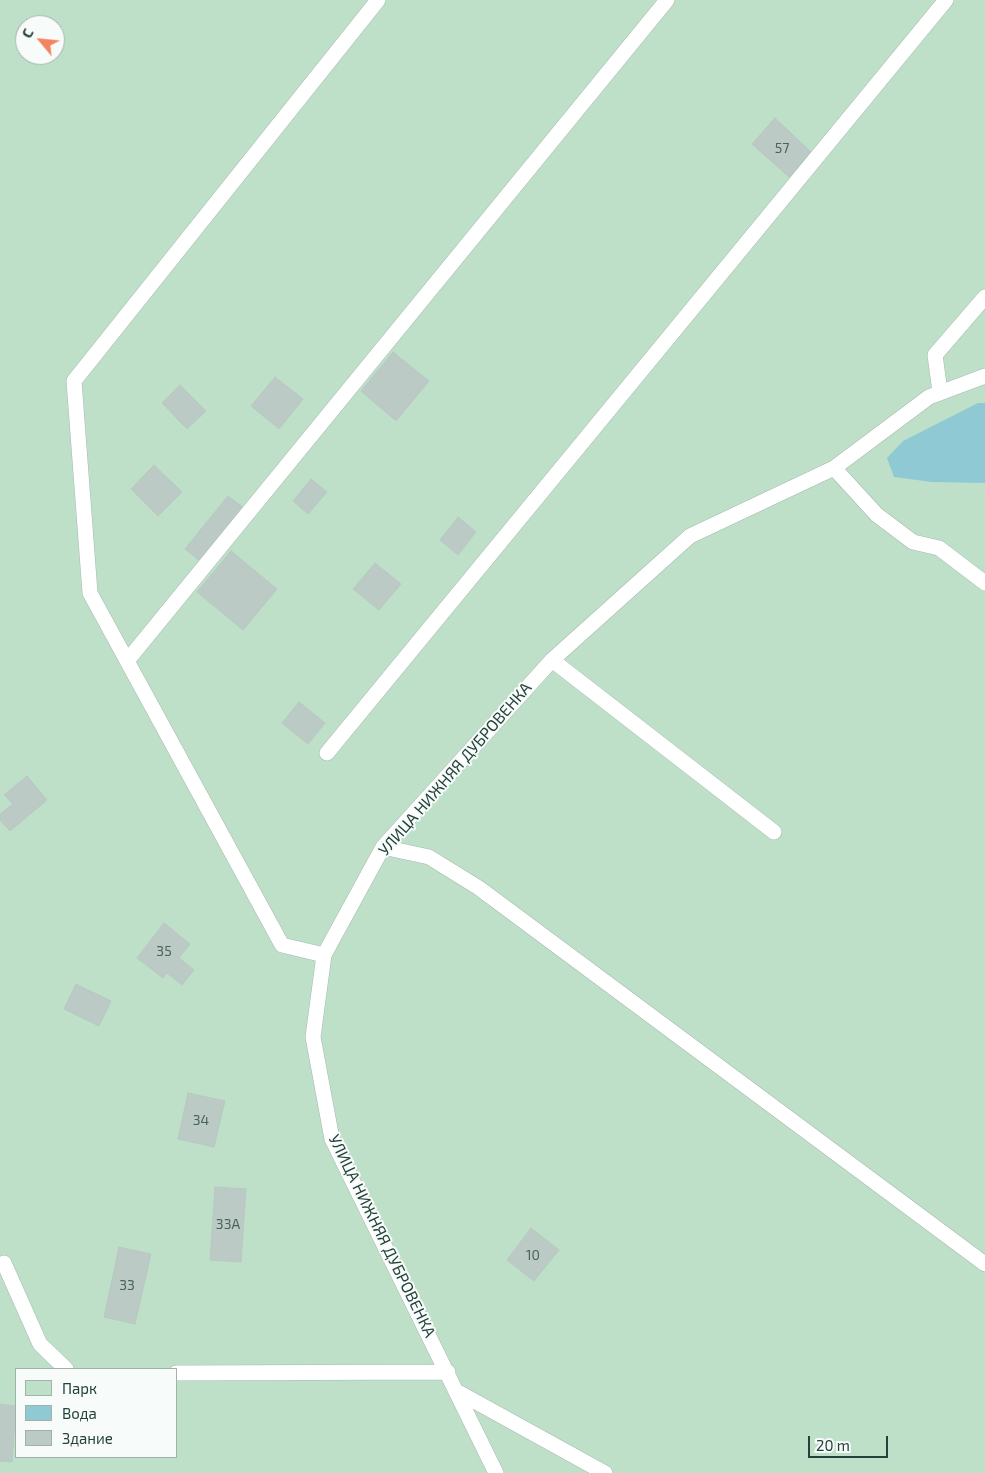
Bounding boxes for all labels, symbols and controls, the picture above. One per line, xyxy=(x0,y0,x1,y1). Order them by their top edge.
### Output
north arrow xyxy=(15,15,65,65)
text: С xyxy=(18,26,37,41)
house number: 57 xyxy=(775,140,789,156)
street label: УЛИЦА НИЖНЯЯ ДУБРОВЕНКА xyxy=(374,678,536,860)
house number: 35 xyxy=(156,943,172,959)
house number: 34 xyxy=(193,1112,209,1128)
street label: УЛИЦА НИЖНЯЯ ДУБРОВЕНКА xyxy=(324,1131,440,1341)
house number: 33А xyxy=(216,1216,240,1232)
house number: 10 xyxy=(526,1247,540,1263)
house number: 33 xyxy=(119,1277,135,1293)
legend xyxy=(15,1368,178,1458)
text: Парк xyxy=(62,1379,97,1397)
text: Вода xyxy=(62,1404,97,1422)
scale bar xyxy=(810,1426,890,1458)
text: Здание xyxy=(62,1429,113,1447)
text: 20 m xyxy=(816,1436,850,1454)

